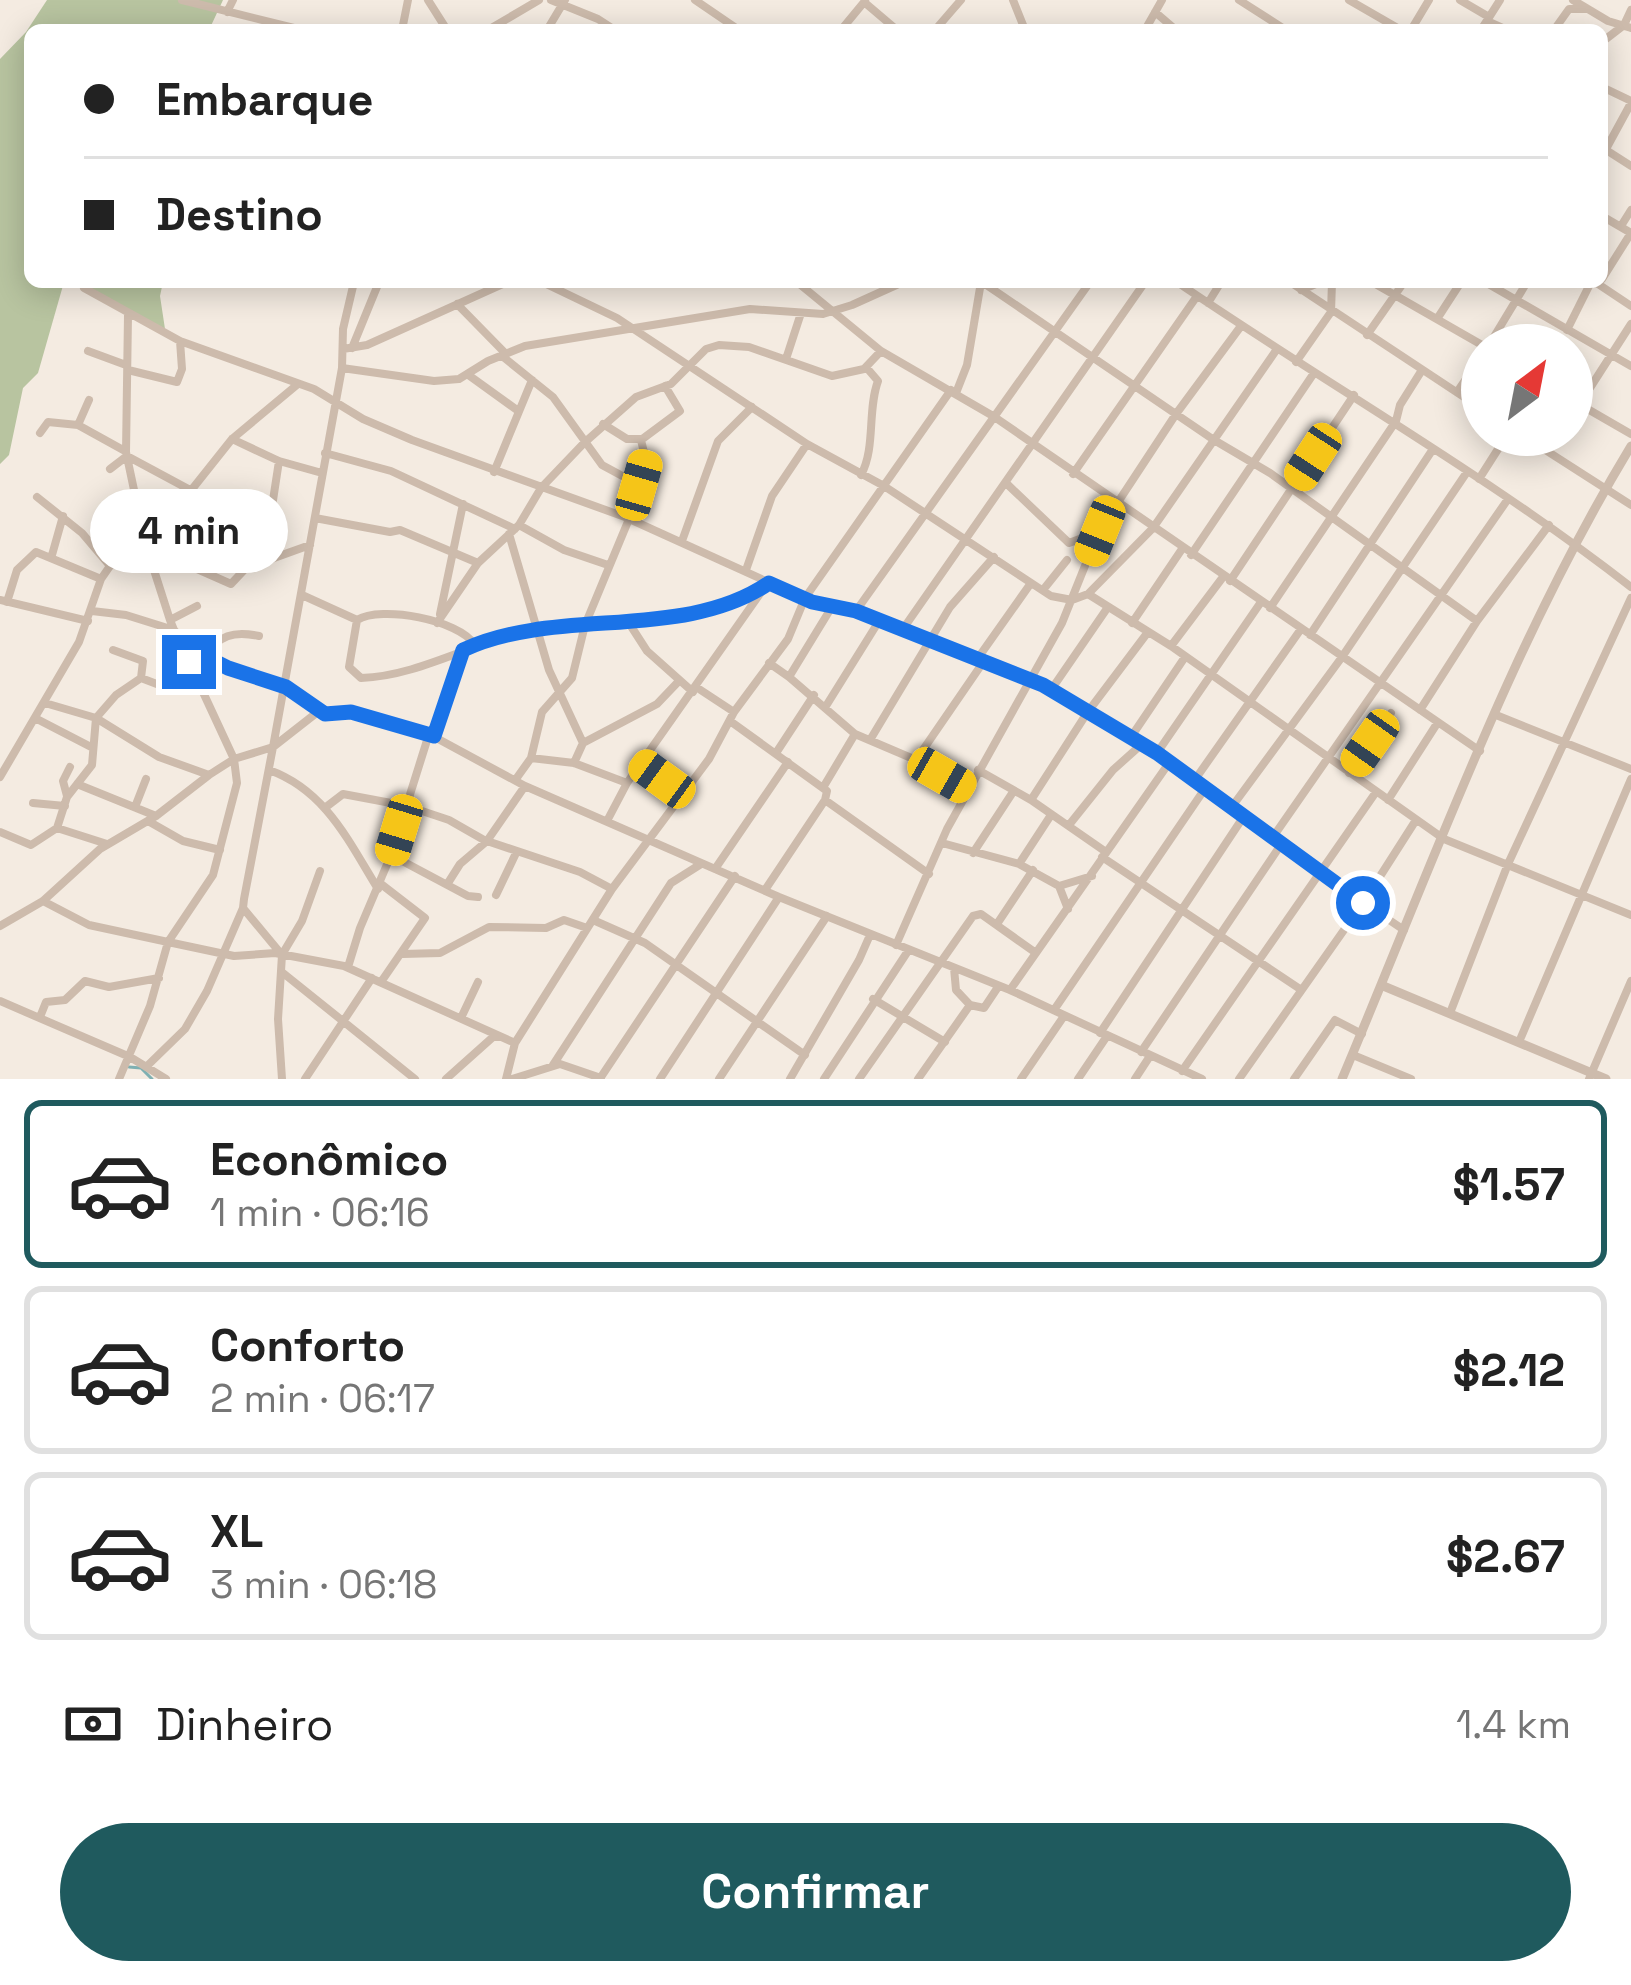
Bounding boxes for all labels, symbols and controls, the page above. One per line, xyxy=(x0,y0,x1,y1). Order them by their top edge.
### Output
text: Embarque xyxy=(156,71,374,128)
text: Destino xyxy=(156,186,323,243)
north arrow xyxy=(1461,324,1593,456)
map controls xyxy=(1461,324,1593,456)
car xyxy=(1278,417,1348,497)
car xyxy=(612,445,666,525)
callout: 4 min xyxy=(90,488,288,572)
car xyxy=(1070,491,1130,571)
text: 4 min xyxy=(138,506,240,555)
route end xyxy=(162,635,216,689)
car xyxy=(1335,703,1405,783)
car xyxy=(902,741,982,809)
car xyxy=(622,743,702,815)
car xyxy=(371,790,427,870)
route start xyxy=(1336,876,1390,930)
icon: car xyxy=(66,1130,174,1238)
text: Econômico xyxy=(210,1131,448,1188)
text: $1.57 xyxy=(1453,1156,1565,1213)
text: 1 min · 06:16 xyxy=(210,1188,430,1237)
icon: car xyxy=(66,1316,174,1424)
text: Conforto xyxy=(210,1317,405,1374)
text: $2.12 xyxy=(1453,1342,1565,1399)
text: 2 min · 06:17 xyxy=(210,1374,435,1423)
icon: car xyxy=(66,1502,174,1610)
text: XL xyxy=(210,1503,263,1560)
text: $2.67 xyxy=(1446,1528,1565,1585)
text: 3 min · 06:18 xyxy=(210,1560,437,1609)
icon: cash xyxy=(60,1691,126,1757)
text: Dinheiro xyxy=(156,1696,334,1753)
text: 1.4 km xyxy=(1456,1700,1571,1749)
button: Confirmar xyxy=(60,1823,1571,1961)

